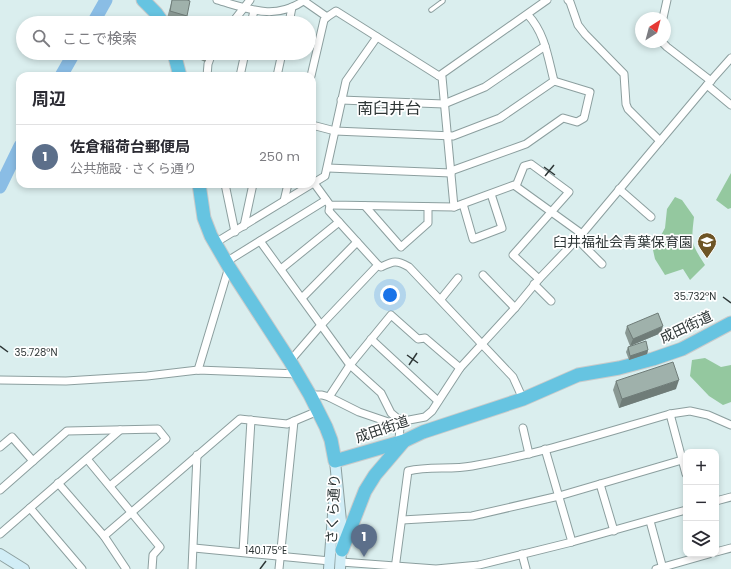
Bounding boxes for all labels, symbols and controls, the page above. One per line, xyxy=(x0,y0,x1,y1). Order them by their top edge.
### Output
north arrow xyxy=(635,12,671,48)
search box xyxy=(16,16,316,60)
icon: search xyxy=(30,27,52,49)
text: ここで検索 xyxy=(62,28,137,49)
text: 周辺 xyxy=(32,87,66,111)
district label: 南臼井台 xyxy=(357,97,421,120)
text: 佐倉稲荷台郵便局 xyxy=(70,136,190,157)
text: 1 xyxy=(43,147,47,166)
text: 250 m xyxy=(259,147,300,166)
text: 公共施設 · さくら通り xyxy=(70,159,197,178)
school or university icon: 臼井福祉会青葉保育園 xyxy=(696,231,718,259)
place label: 臼井福祉会青葉保育園 xyxy=(553,232,693,252)
your location xyxy=(380,285,400,305)
text: 35.732°N xyxy=(674,289,716,304)
street label: 成田街道 xyxy=(656,306,716,348)
text: 35.728°N xyxy=(15,345,57,360)
street label: 成田街道 xyxy=(352,410,412,448)
map controls xyxy=(683,449,719,557)
button: + xyxy=(683,449,719,485)
street label: さくら通り xyxy=(321,474,345,544)
button: − xyxy=(683,485,719,521)
button: layers xyxy=(683,521,719,557)
pin: 1 xyxy=(351,524,377,557)
text: 140.175°E xyxy=(245,543,287,558)

